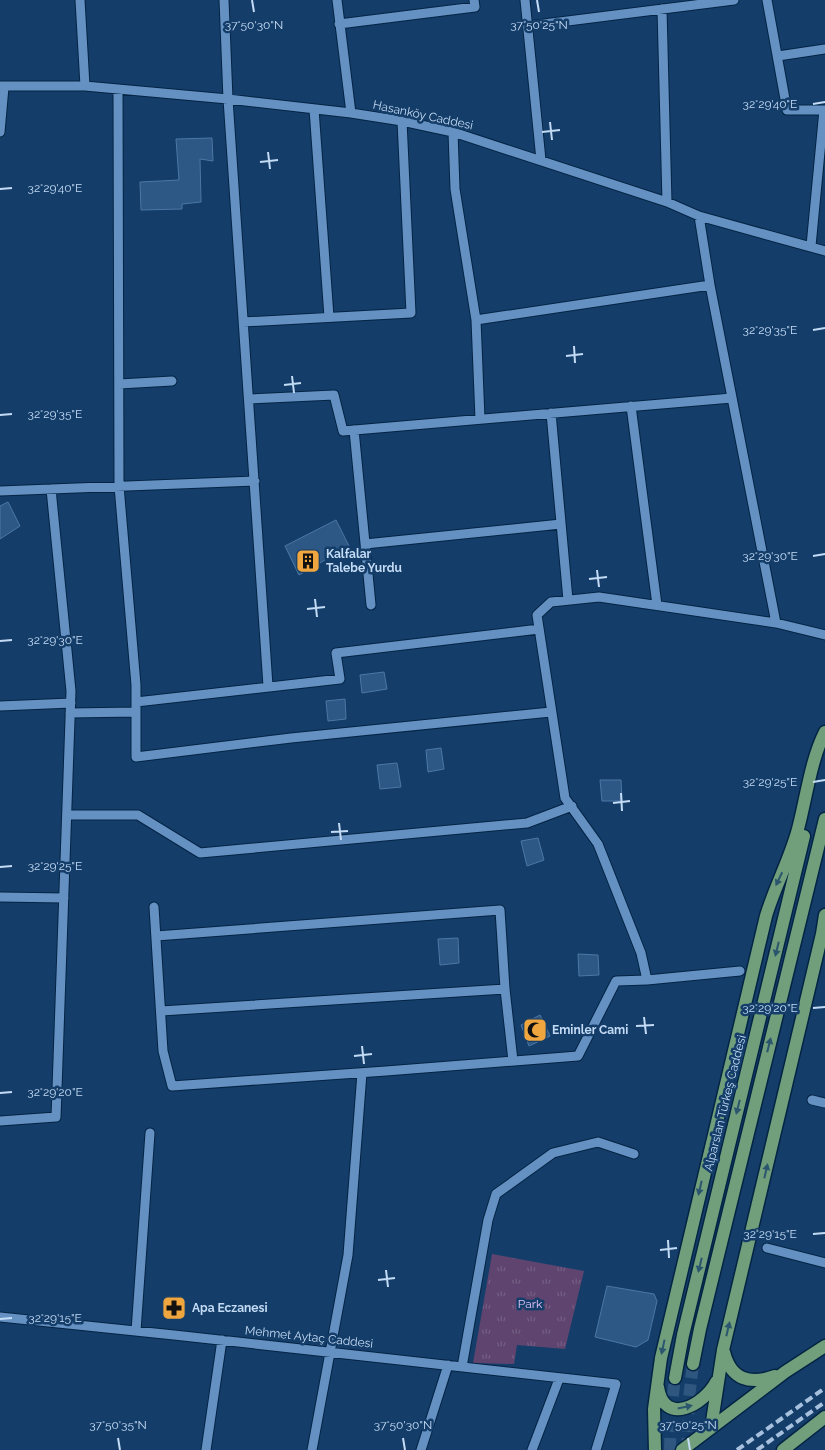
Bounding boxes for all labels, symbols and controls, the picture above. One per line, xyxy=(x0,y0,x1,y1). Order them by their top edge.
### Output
text: 37°50'30"N xyxy=(225,18,283,32)
text: 37°50'25"N xyxy=(510,18,568,32)
text: 32°29'40"E xyxy=(743,97,797,111)
street label: Hasanköy Caddesi xyxy=(372,98,474,132)
text: 32°29'40"E xyxy=(28,181,82,195)
text: 32°29'35"E xyxy=(743,323,797,337)
text: 32°29'35"E xyxy=(28,407,82,421)
place label: Kalfalar Talebe Yurdu xyxy=(326,547,402,575)
building icon: Kalfalar Talebe Yurdu xyxy=(295,548,321,574)
text: 32°29'30"E xyxy=(742,549,798,563)
text: 32°29'30"E xyxy=(27,633,83,647)
text: 32°29'25"E xyxy=(743,775,797,789)
text: 32°29'25"E xyxy=(28,859,82,873)
one-way arrow xyxy=(775,871,783,886)
one-way arrow xyxy=(772,941,780,956)
text: 32°29'20"E xyxy=(742,1001,798,1015)
mosque icon: Eminler Cami xyxy=(522,1017,548,1043)
place label: Eminler Cami xyxy=(552,1023,628,1037)
street label: Alparslan Türkeş Caddesi xyxy=(701,1034,749,1172)
one-way arrow xyxy=(766,1037,774,1052)
text: 32°29'20"E xyxy=(27,1085,83,1099)
one-way arrow xyxy=(734,1099,742,1114)
one-way arrow xyxy=(762,1163,770,1178)
one-way arrow xyxy=(696,1181,704,1196)
text: 32°29'15"E xyxy=(743,1227,797,1241)
one-way arrow xyxy=(696,1257,704,1272)
pharmacy icon: Apa Eczanesi xyxy=(161,1295,187,1321)
park label: Park xyxy=(518,1297,543,1311)
place label: Apa Eczanesi xyxy=(192,1301,268,1315)
text: 32°29'15"E xyxy=(28,1311,82,1325)
one-way arrow xyxy=(724,1321,732,1336)
street label: Mehmet Aytaç Caddesi xyxy=(244,1323,374,1351)
one-way arrow xyxy=(659,1339,667,1354)
one-way arrow xyxy=(678,1403,693,1411)
text: 37°50'35"N xyxy=(89,1418,147,1432)
text: 37°50'30"N xyxy=(374,1418,432,1432)
text: 37°50'25"N xyxy=(659,1418,717,1432)

